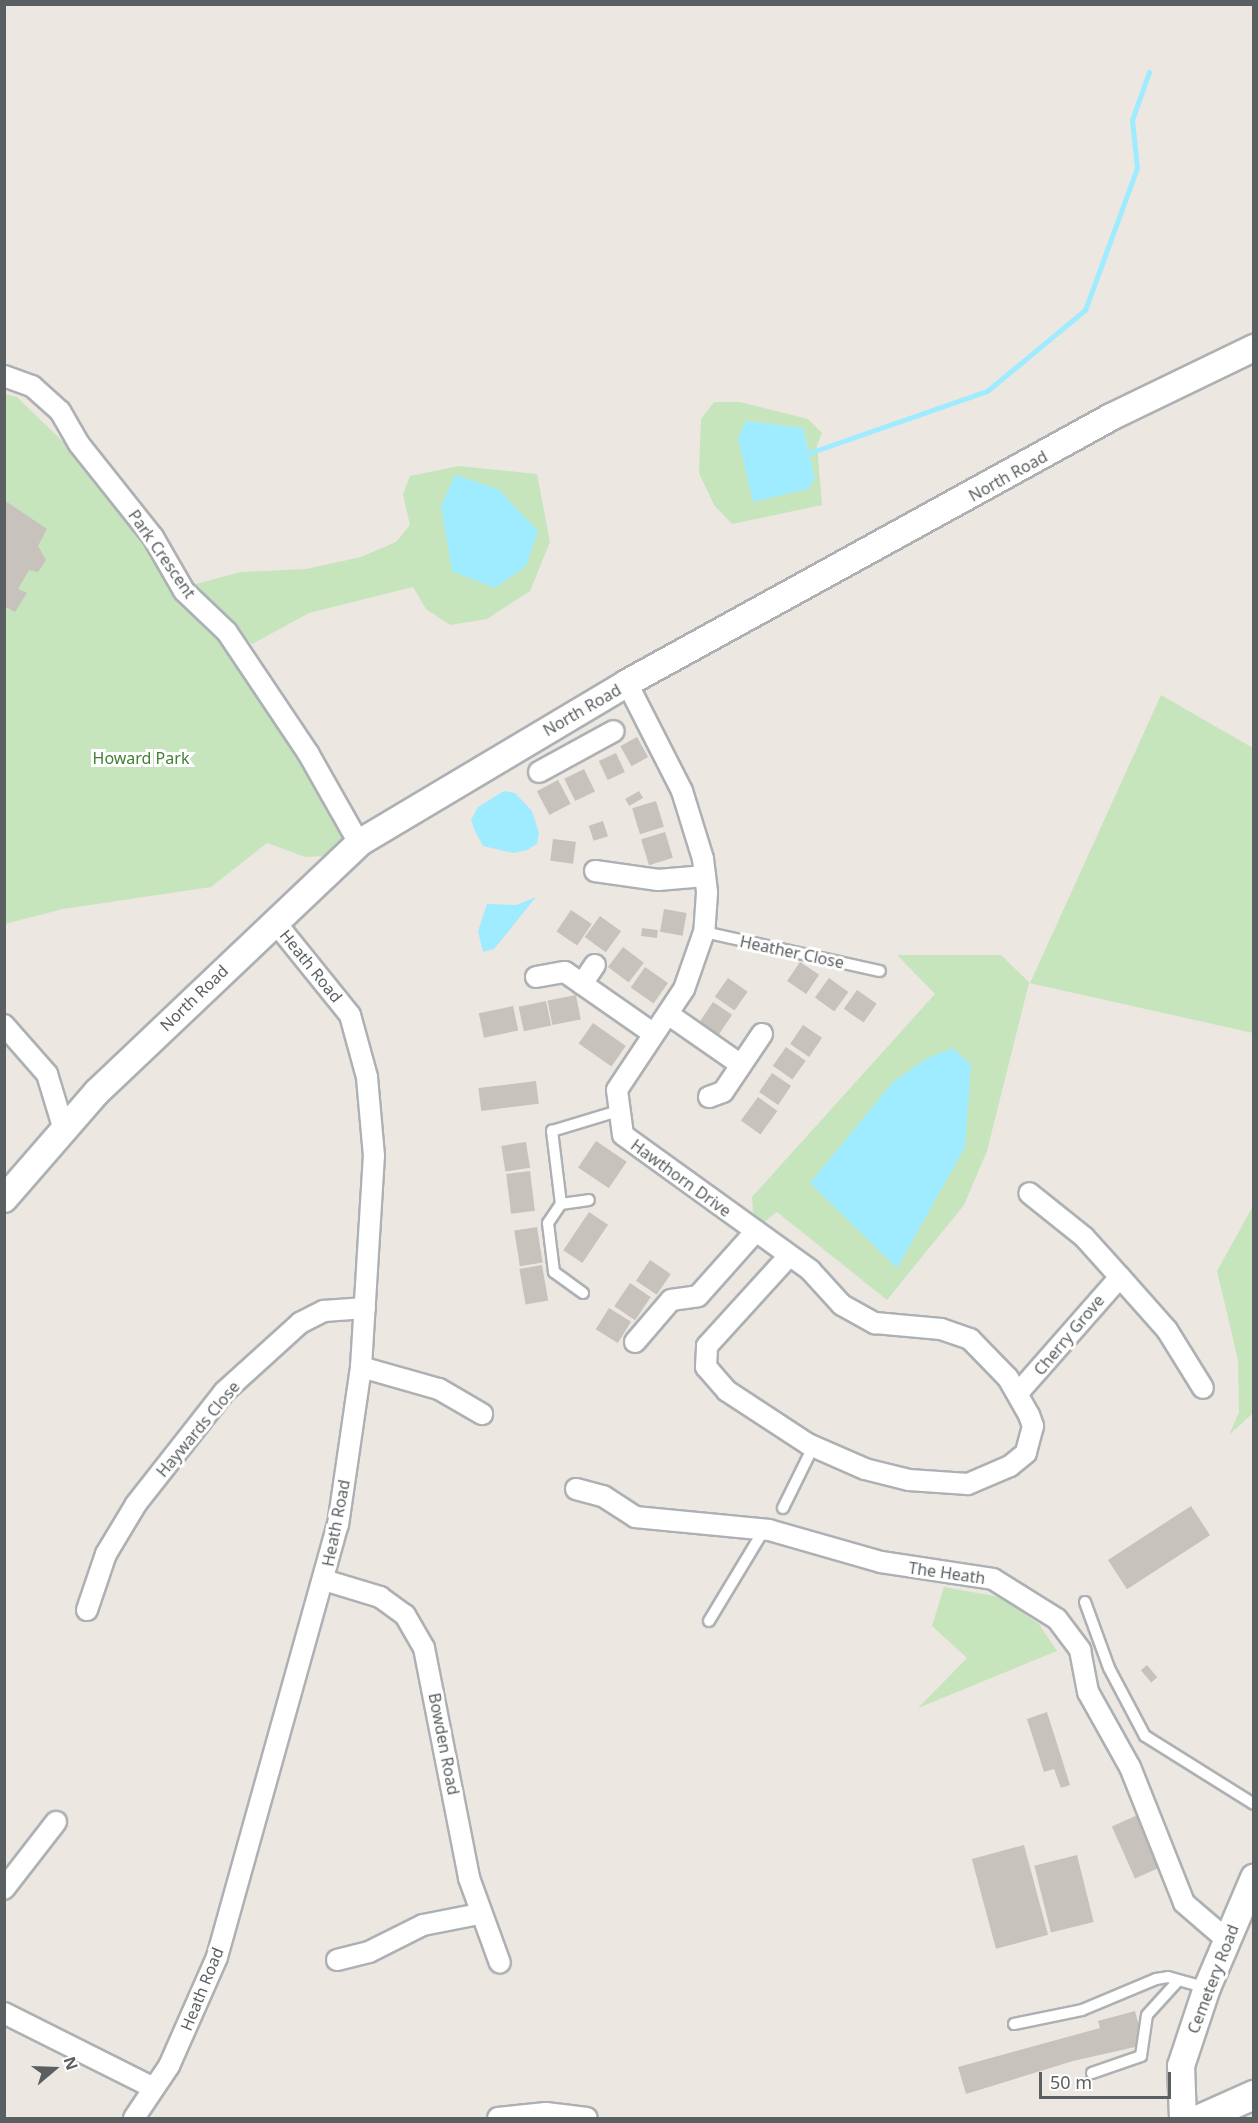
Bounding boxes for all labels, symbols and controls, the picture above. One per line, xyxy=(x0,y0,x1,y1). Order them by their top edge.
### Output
street label: North Road xyxy=(965,447,1051,505)
street label: Park Crescent xyxy=(124,506,200,602)
street label: North Road xyxy=(540,680,624,740)
park label: Howard Park xyxy=(93,748,189,768)
street label: Heath Road xyxy=(276,926,346,1006)
street label: Heather Close xyxy=(738,932,846,972)
street label: North Road xyxy=(156,961,232,1035)
street label: Hawthorn Drive xyxy=(627,1135,735,1221)
street label: Cherry Grove xyxy=(1030,1291,1108,1379)
street label: Haywards Close xyxy=(152,1377,244,1481)
street label: Heath Road xyxy=(318,1478,354,1568)
street label: The Heath xyxy=(907,1558,987,1588)
street label: Bowden Road xyxy=(425,1691,463,1797)
street label: Cemetery Road xyxy=(1183,1922,1243,2036)
street label: Heath Road xyxy=(177,1945,227,2033)
north arrow xyxy=(24,2039,84,2099)
text: N xyxy=(58,2053,84,2073)
scale bar xyxy=(1042,2060,1174,2098)
text: 50 m xyxy=(1050,2070,1092,2094)

